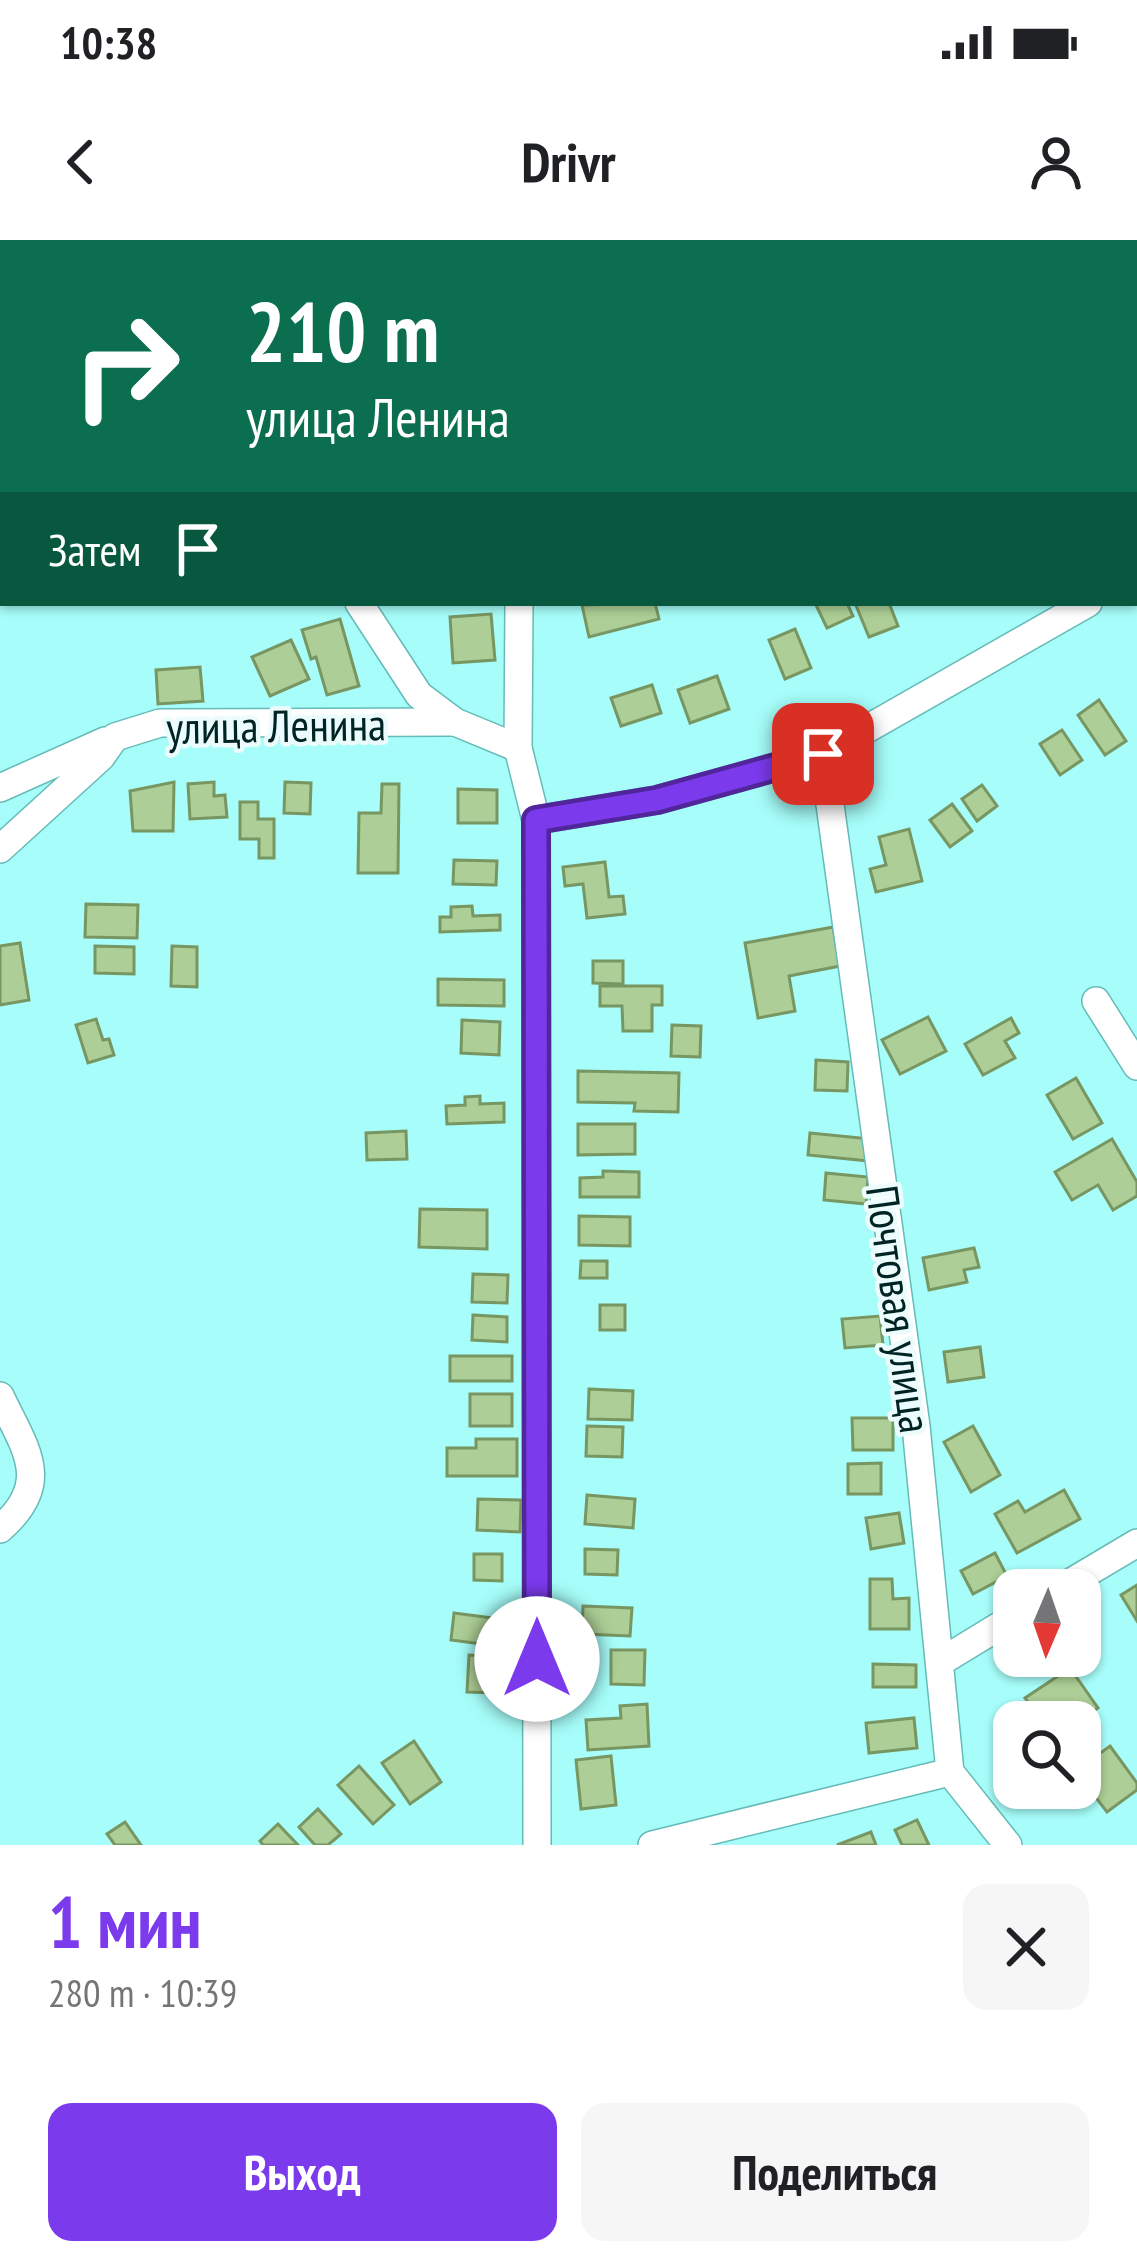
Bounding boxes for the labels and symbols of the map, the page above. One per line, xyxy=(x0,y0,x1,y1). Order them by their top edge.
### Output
street label: улица Ленина xyxy=(166,694,386,756)
pin xyxy=(772,703,874,805)
street label: Почтовая улица xyxy=(854,1181,946,1437)
north arrow xyxy=(993,1569,1101,1677)
position arrow xyxy=(474,1596,600,1722)

